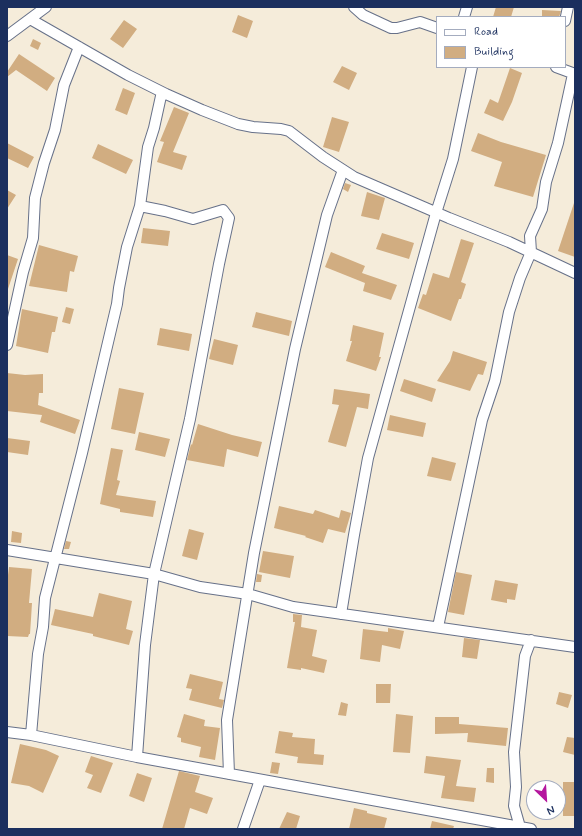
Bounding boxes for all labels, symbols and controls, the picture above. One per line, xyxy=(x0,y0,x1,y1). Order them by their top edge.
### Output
legend xyxy=(436,16,566,68)
text: Road xyxy=(474,24,498,40)
text: Building xyxy=(474,44,514,60)
north arrow xyxy=(526,780,566,820)
text: N xyxy=(544,802,557,818)

